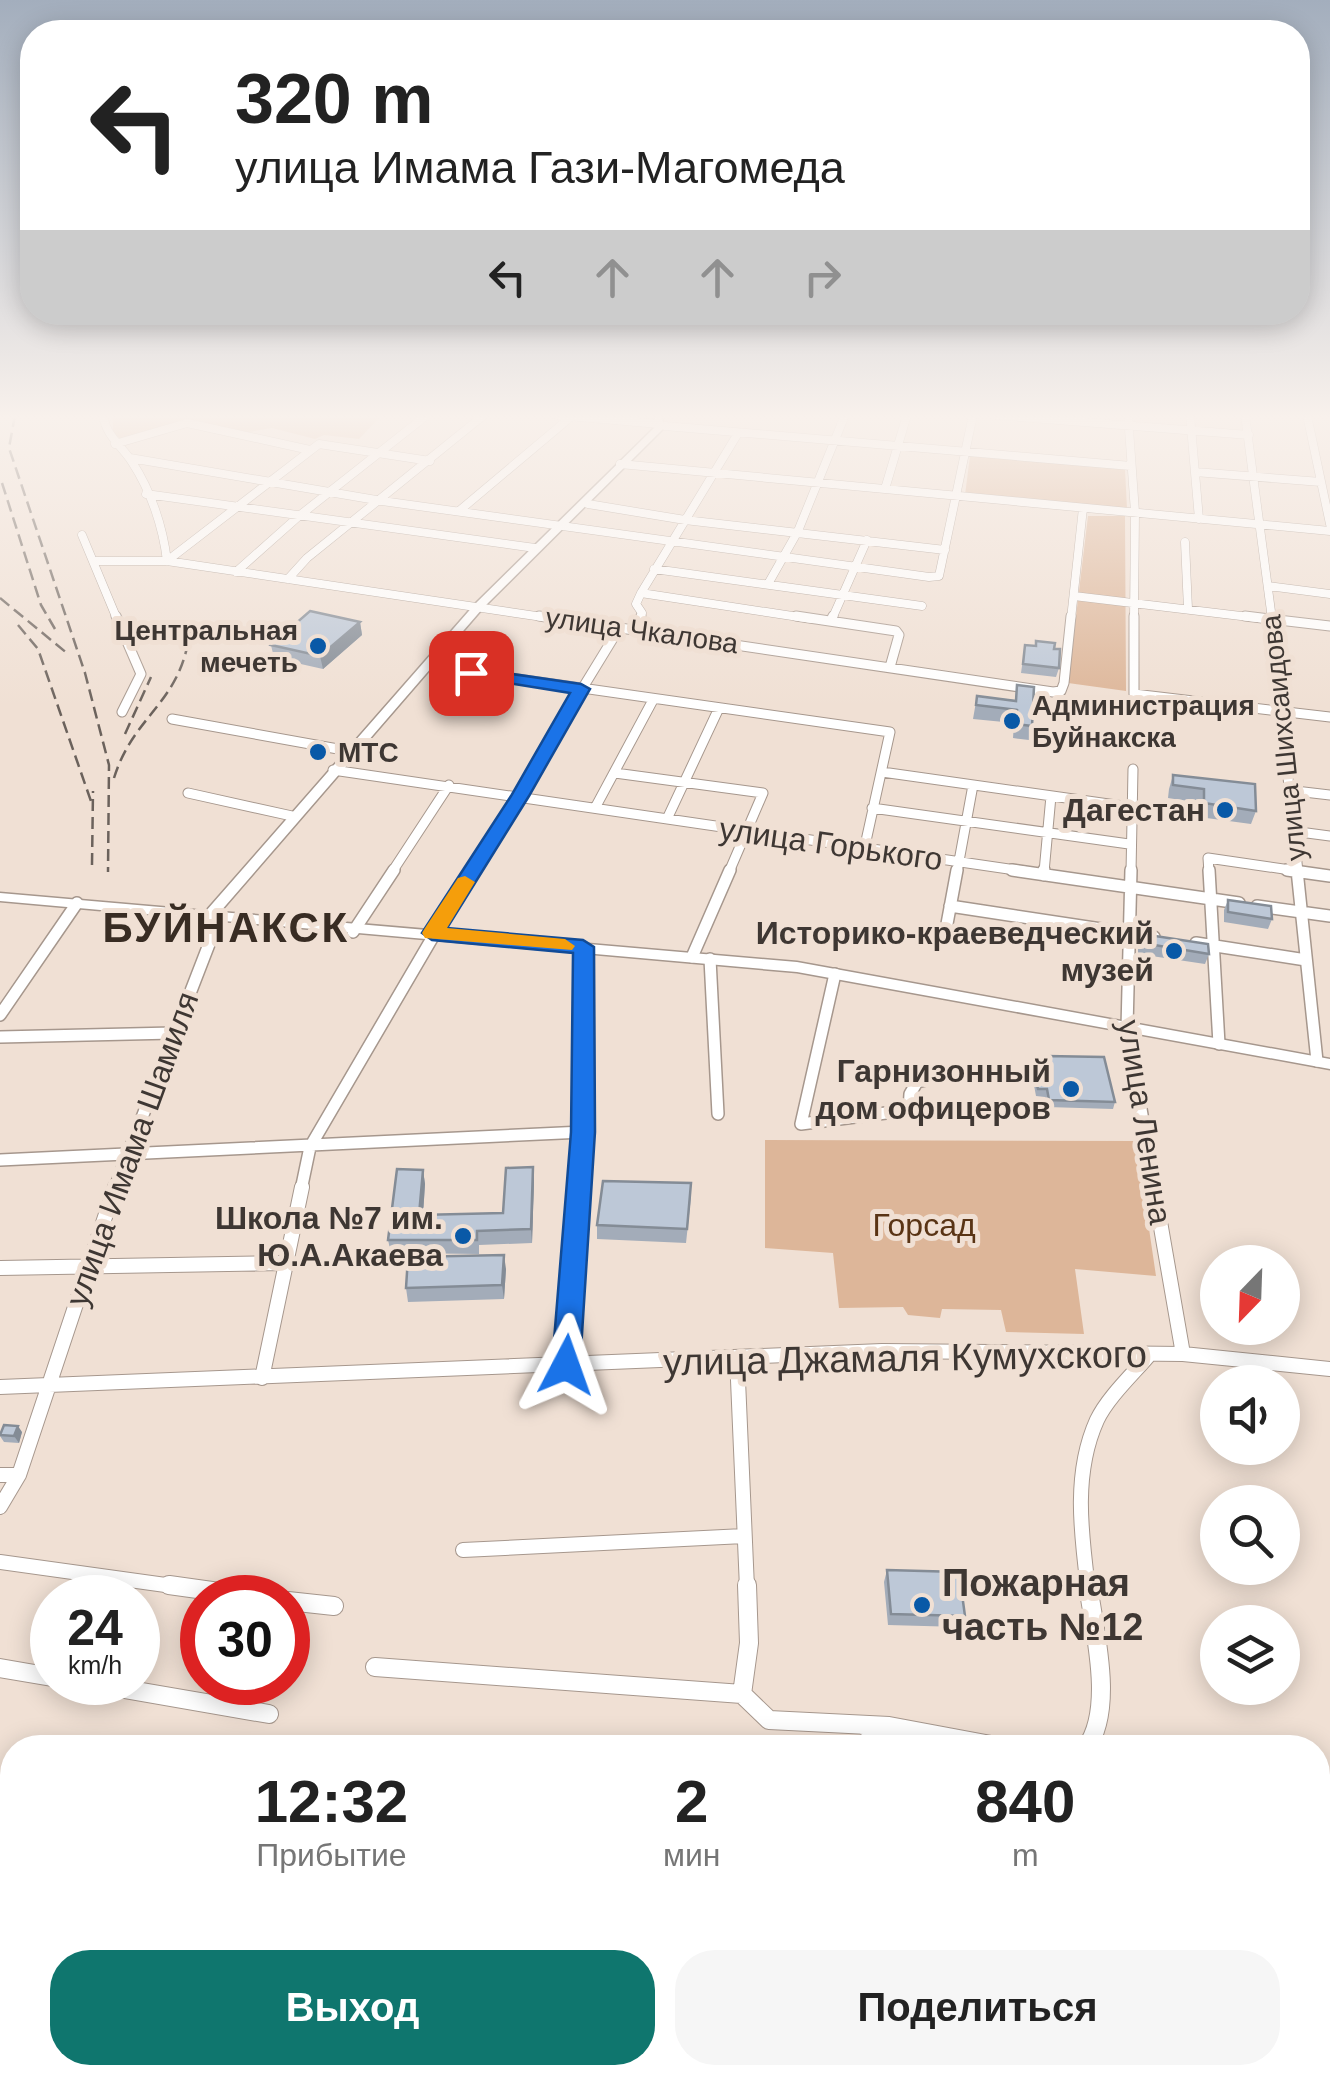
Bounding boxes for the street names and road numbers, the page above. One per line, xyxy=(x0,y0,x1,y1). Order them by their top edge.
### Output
street label: улица Чкалова xyxy=(544,602,741,659)
street label: улица Шихсаидова xyxy=(1255,613,1312,862)
street label: улица Горького xyxy=(717,811,945,877)
street label: улица Имама Шамиля xyxy=(58,987,206,1311)
street label: улица Ленина xyxy=(1111,1017,1179,1227)
street label: улица Джамаля Кумухского xyxy=(663,1333,1147,1383)

